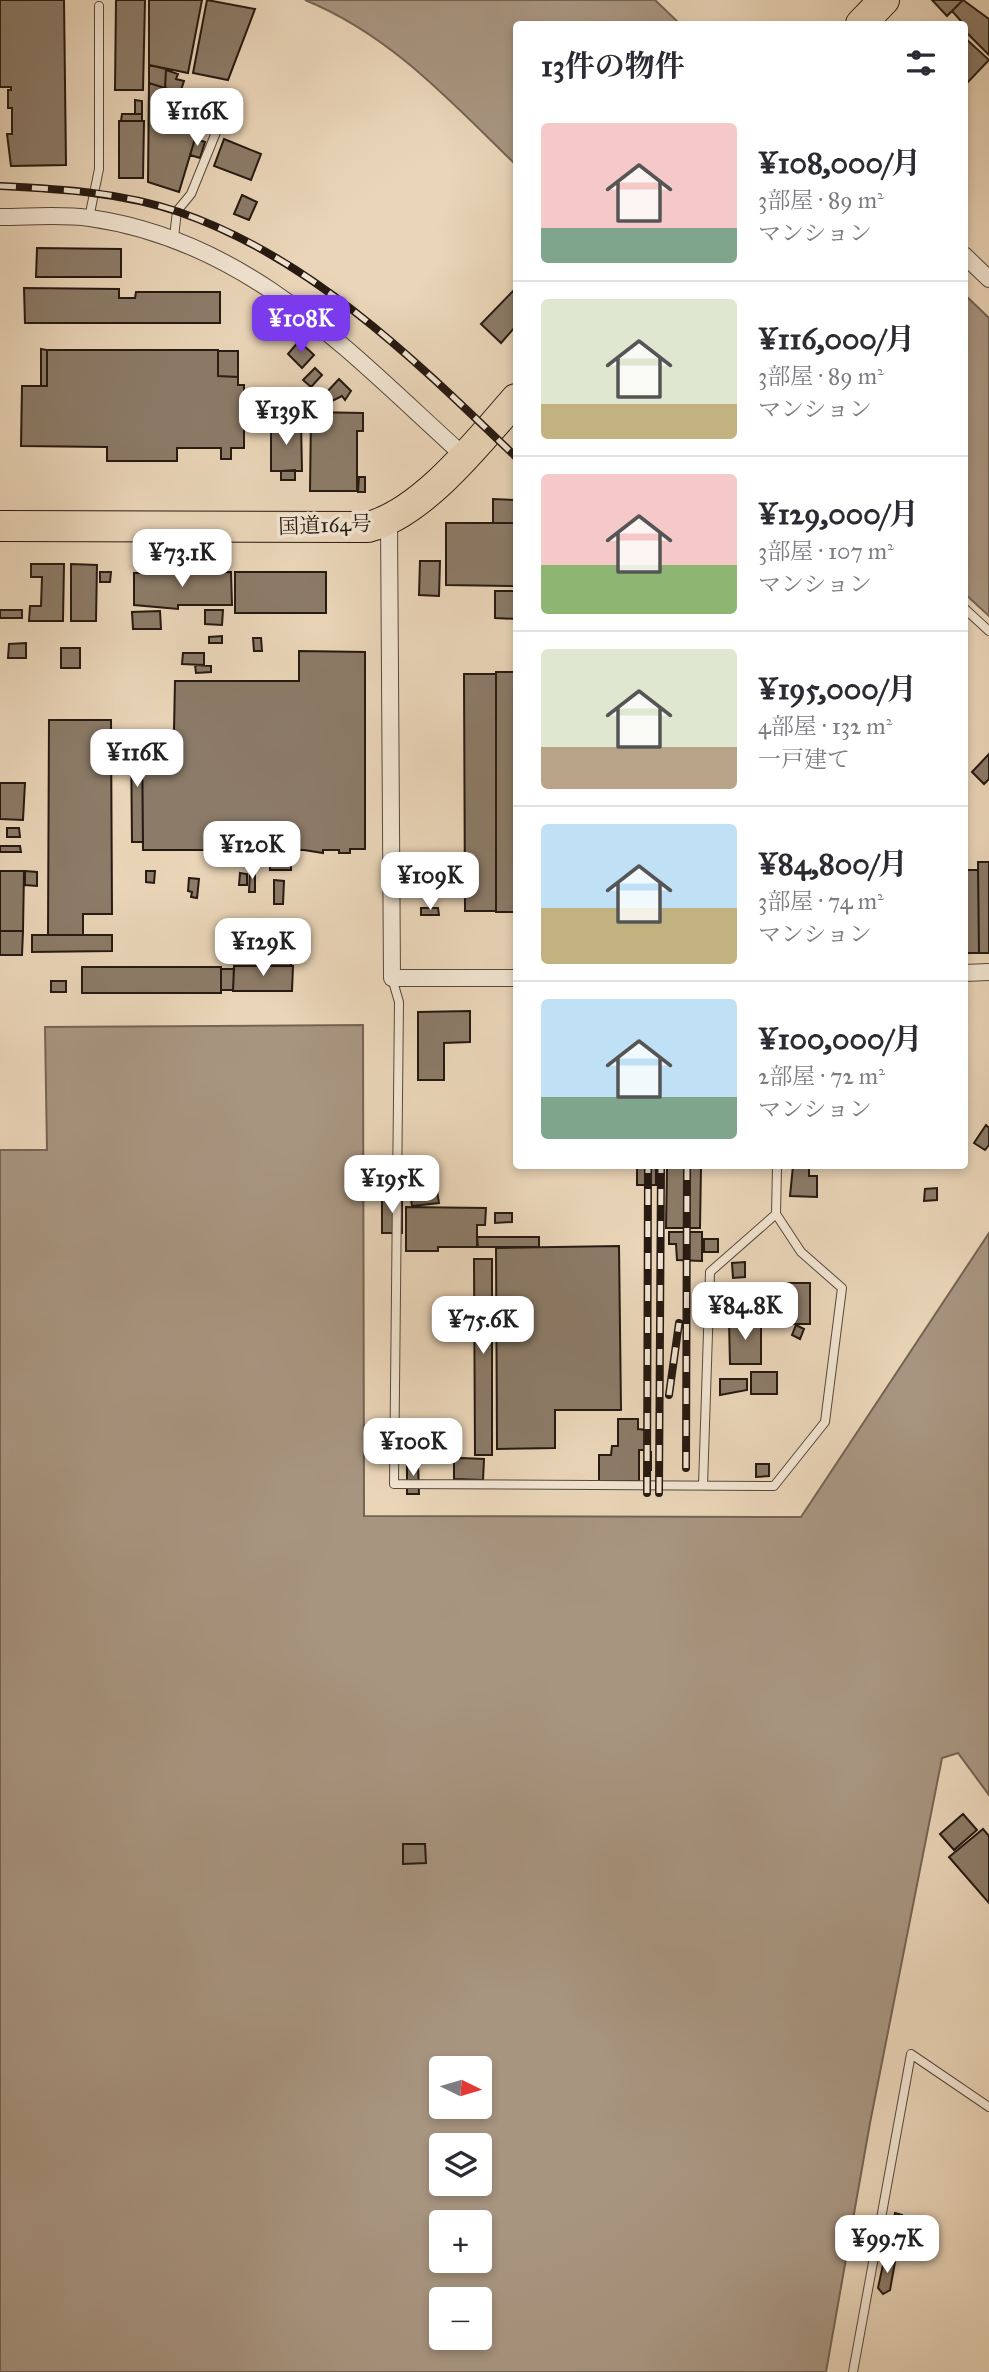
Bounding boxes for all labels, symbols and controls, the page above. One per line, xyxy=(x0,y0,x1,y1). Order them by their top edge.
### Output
icon: filters xyxy=(902,44,940,82)
text: 13件の物件 xyxy=(541,48,685,84)
pin: ¥116K xyxy=(148,88,246,148)
text: ¥116K xyxy=(166,97,228,125)
text: ¥108,000/月 xyxy=(758,145,921,181)
icon: home xyxy=(597,151,681,235)
text: 3部屋 · 89 m² xyxy=(758,186,884,214)
text: マンション xyxy=(758,219,872,247)
pin: ¥108K xyxy=(252,296,350,355)
text: ¥108K xyxy=(268,304,334,332)
text: ¥116,000/月 xyxy=(758,321,915,357)
icon: home xyxy=(597,327,681,411)
text: 3部屋 · 89 m² xyxy=(758,362,884,390)
pin: ¥139K xyxy=(237,388,335,447)
text: マンション xyxy=(758,395,872,423)
text: ¥139K xyxy=(255,396,317,424)
text: ¥129,000/月 xyxy=(758,496,919,532)
icon: home xyxy=(597,502,681,586)
street label: 国道164号 xyxy=(278,510,372,540)
pin: ¥73.1K xyxy=(125,530,239,589)
text: 3部屋 · 107 m² xyxy=(758,537,894,565)
text: ¥73.1K xyxy=(149,538,215,566)
text: マンション xyxy=(758,570,872,598)
text: ¥195,000/月 xyxy=(758,671,917,707)
icon: home xyxy=(597,677,681,761)
text: 4部屋 · 132 m² xyxy=(758,712,892,740)
pin: ¥116K xyxy=(88,730,186,789)
text: ¥116K xyxy=(106,738,168,766)
text: 一戸建て xyxy=(758,745,850,773)
pin: ¥120K xyxy=(203,822,301,881)
text: ¥120K xyxy=(219,830,285,858)
text: ¥84,800/月 xyxy=(758,846,908,882)
pin: ¥109K xyxy=(381,852,479,912)
icon: home xyxy=(597,852,681,936)
text: ¥109K xyxy=(397,861,463,889)
text: 3部屋 · 74 m² xyxy=(758,887,884,915)
pin: ¥129K xyxy=(214,918,312,978)
text: マンション xyxy=(758,920,872,948)
text: ¥129K xyxy=(231,927,295,955)
text: ¥100,000/月 xyxy=(758,1021,923,1057)
icon: home xyxy=(597,1027,681,1111)
text: 2部屋 · 72 m² xyxy=(758,1062,885,1090)
text: マンション xyxy=(758,1095,872,1123)
pin: ¥195K xyxy=(343,1156,441,1215)
text: ¥195K xyxy=(360,1164,424,1192)
pin: ¥84.8K xyxy=(688,1282,802,1342)
text: ¥84.8K xyxy=(708,1291,782,1319)
pin: ¥75.6K xyxy=(426,1296,540,1356)
text: ¥75.6K xyxy=(448,1305,518,1333)
pin: ¥100K xyxy=(364,1418,462,1478)
text: ¥100K xyxy=(379,1427,447,1455)
north arrow xyxy=(429,2056,492,2119)
map controls xyxy=(429,2056,492,2350)
button: layers xyxy=(429,2133,492,2196)
button: + xyxy=(429,2210,492,2273)
pin: ¥99.7K xyxy=(830,2216,944,2275)
text: ¥99.7K xyxy=(851,2224,923,2252)
button: − xyxy=(429,2287,492,2350)

